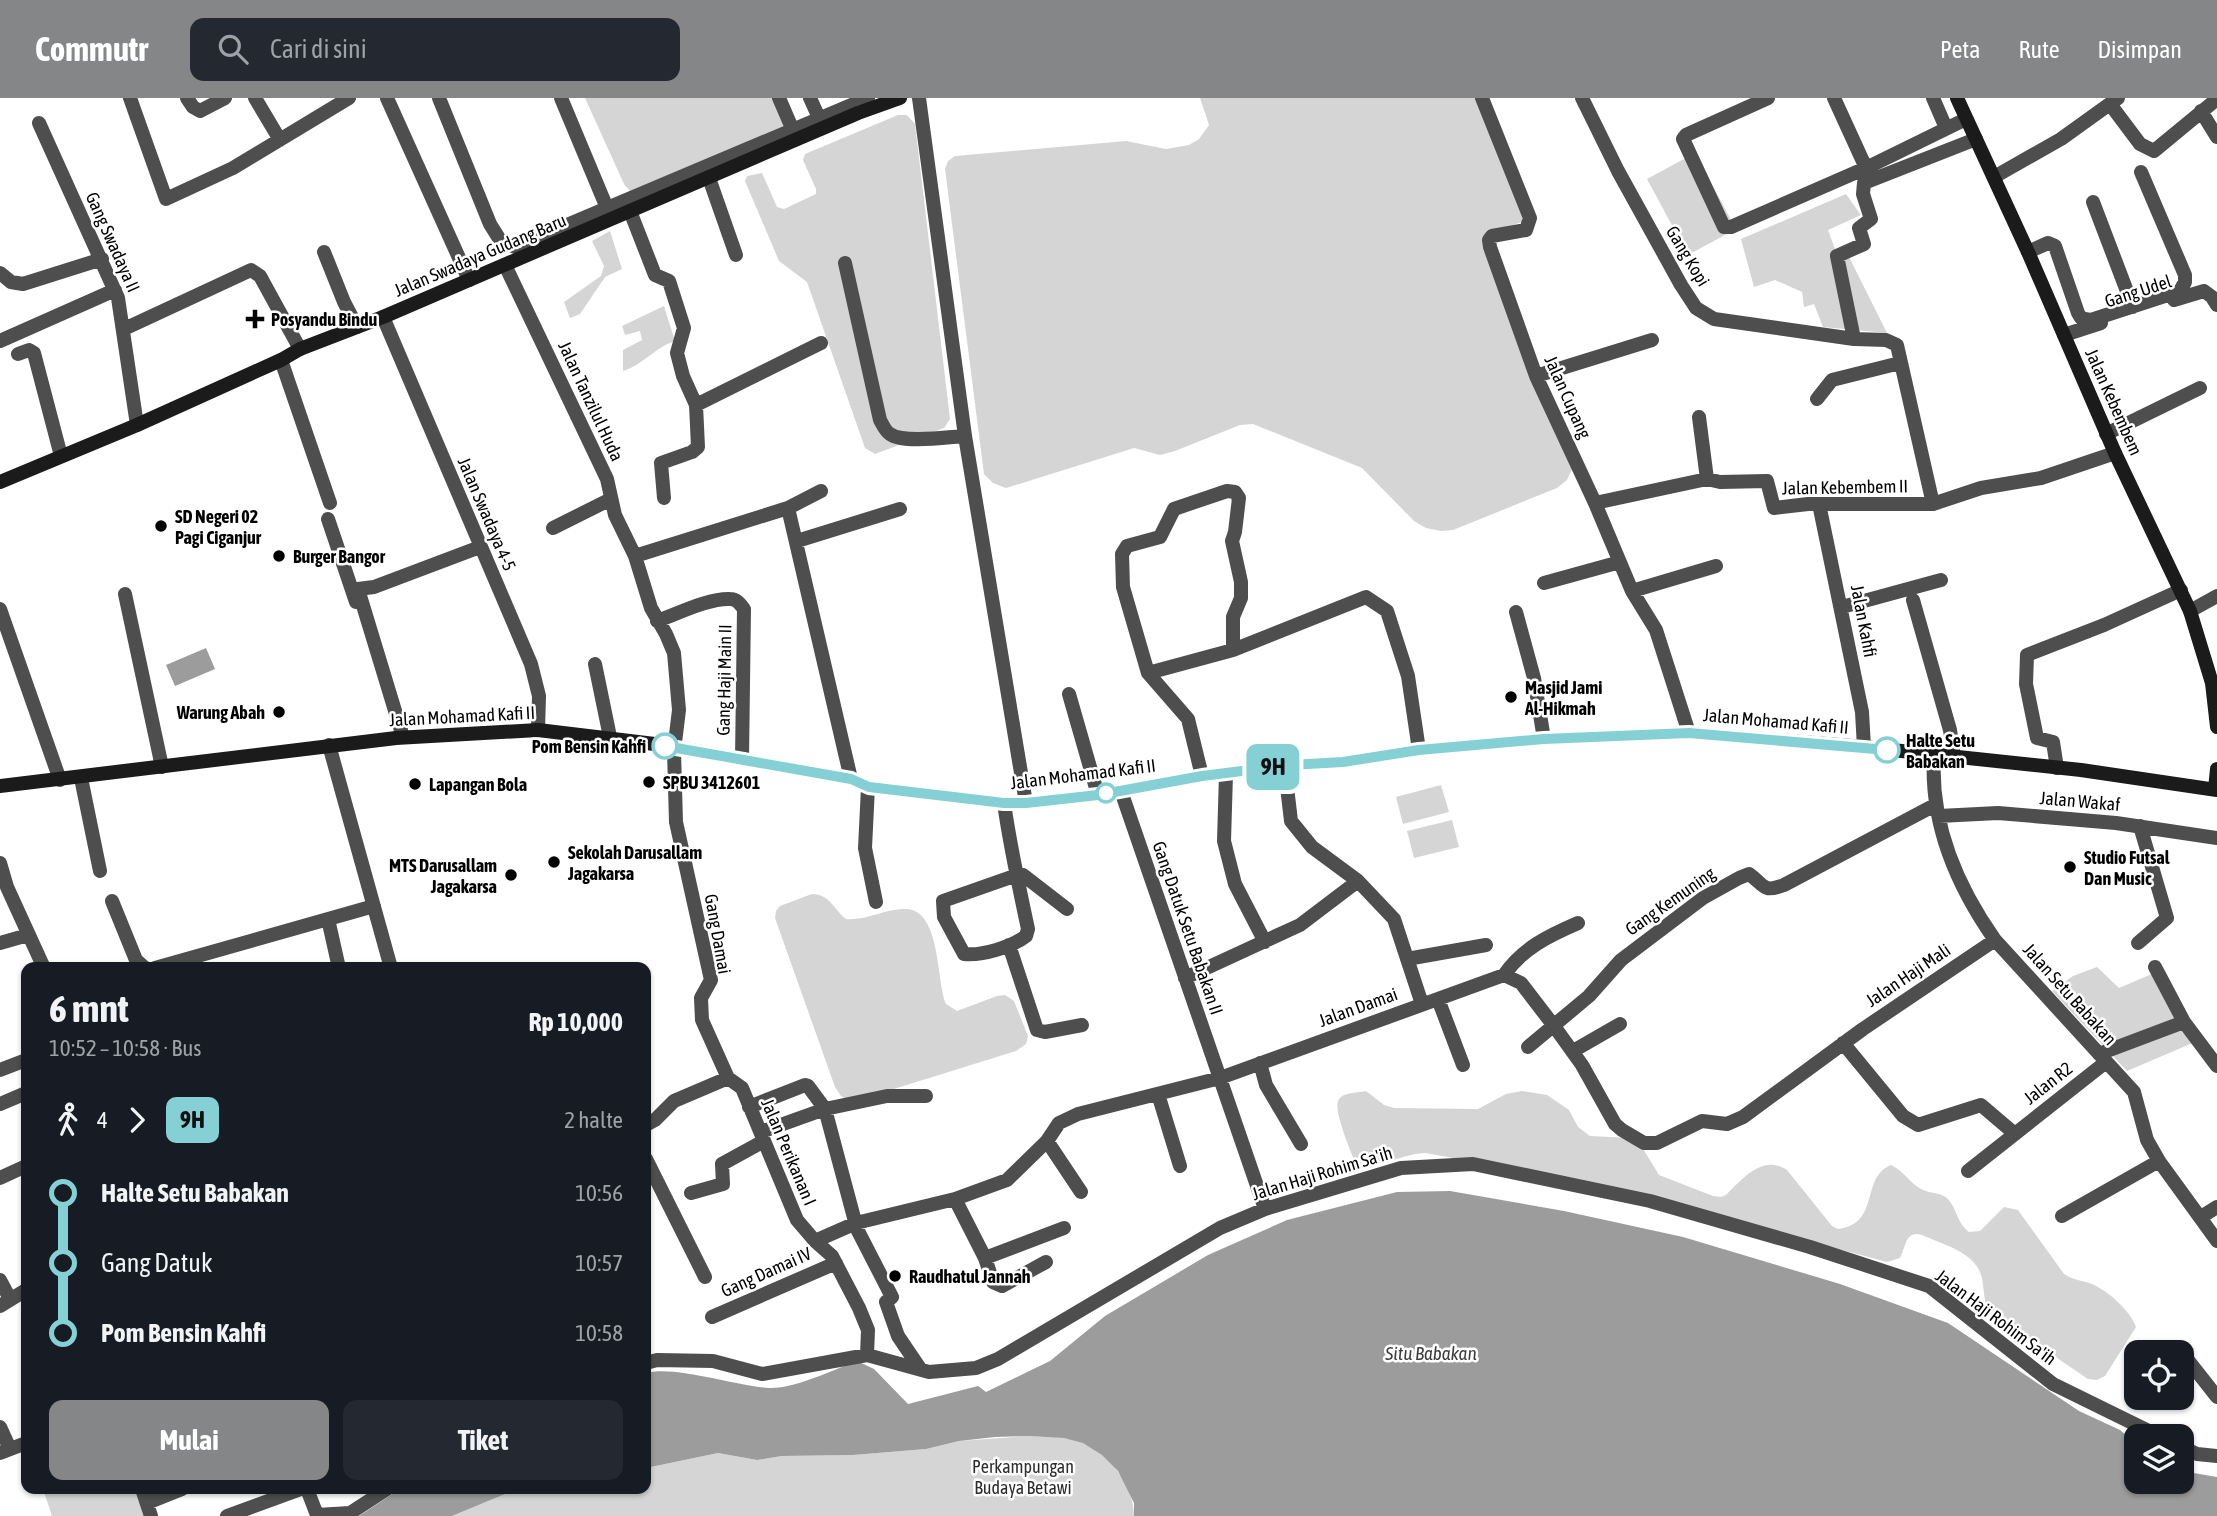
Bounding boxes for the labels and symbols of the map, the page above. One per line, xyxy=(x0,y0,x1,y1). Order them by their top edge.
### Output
street label: Gang Swadaya II xyxy=(82,189,144,295)
street label: Jalan Swadaya Gudang Baru xyxy=(391,209,569,301)
street label: Gang Kopi xyxy=(1662,222,1714,290)
street label: Gang Udel xyxy=(2102,270,2174,312)
marker: Posyandu Bindu xyxy=(245,309,265,329)
place label: Posyandu Bindu xyxy=(271,309,377,330)
street label: Jalan Tanzilul Huda xyxy=(554,338,628,464)
street label: Jalan Kebembem xyxy=(2081,345,2147,459)
street label: Jalan Cupang xyxy=(1540,352,1596,442)
street label: Jalan Swadaya 4-5 xyxy=(454,454,520,574)
street label: Jalan Kebembem II xyxy=(1782,475,1908,499)
place label: SD Negeri 02 Pagi Ciganjur xyxy=(175,506,262,548)
marker: SD Negeri 02 Pagi Ciganjur xyxy=(153,518,169,534)
place label: Burger Bangor xyxy=(293,546,386,567)
marker: Burger Bangor xyxy=(271,548,287,564)
street label: Jalan Kahfi xyxy=(1847,583,1881,659)
street label: Gang Haji Main II xyxy=(713,624,735,736)
place label: Masjid Jami Al-Hikmah xyxy=(1524,677,1602,719)
marker: Masjid Jami Al-Hikmah xyxy=(1503,689,1519,705)
place label: Warung Abah xyxy=(176,702,265,723)
street label: Jalan Mohamad Kafi II xyxy=(389,702,535,730)
marker: Warung Abah xyxy=(271,704,287,720)
street label: Jalan Mohamad Kafi II xyxy=(1702,704,1850,738)
place label: Halte Setu Babakan xyxy=(1906,730,1975,772)
marker: Pom Bensin Kahfi xyxy=(652,733,678,759)
place label: Pom Bensin Kahfi xyxy=(532,736,646,757)
marker: Halte Setu Babakan xyxy=(1874,737,1900,763)
line badge: 9H xyxy=(1242,744,1304,790)
street label: Jalan Mohamad Kafi II xyxy=(1009,755,1157,793)
place label: SPBU 3412601 xyxy=(663,772,760,793)
place label: Lapangan Bola xyxy=(429,774,527,795)
marker: SPBU 3412601 xyxy=(641,774,657,790)
marker: Lapangan Bola xyxy=(407,776,423,792)
unlabelled marker xyxy=(1096,783,1116,803)
street label: Jalan Wakaf xyxy=(2039,787,2121,815)
street label: Gang Datuk Setu Babakan II xyxy=(1148,838,1228,1018)
place label: Sekolah Darusallam Jagakarsa xyxy=(567,842,702,884)
place label: Studio Futsal Dan Music xyxy=(2084,847,2170,889)
marker: Sekolah Darusallam Jagakarsa xyxy=(546,854,562,870)
place label: MTS Darusallam Jagakarsa xyxy=(389,855,497,897)
marker: Studio Futsal Dan Music xyxy=(2062,859,2078,875)
street label: Gang Kemuning xyxy=(1621,862,1719,940)
marker: MTS Darusallam Jagakarsa xyxy=(503,867,519,883)
street label: Gang Damai xyxy=(701,892,735,976)
street label: Jalan Haji Mali xyxy=(1862,939,1954,1011)
street label: Jalan Setu Babakan xyxy=(2019,939,2121,1049)
street label: Jalan Damai xyxy=(1316,983,1400,1031)
street label: Jalan R2 xyxy=(2019,1058,2077,1108)
street label: Jalan Perikanan I xyxy=(757,1095,821,1209)
street label: Jalan Haji Rohim Sa'ih xyxy=(1249,1142,1395,1204)
street label: Gang Damai IV xyxy=(718,1243,815,1301)
street label: Jalan Haji Rohim Sa'ih xyxy=(1932,1265,2060,1369)
place label: Raudhatul Jannah xyxy=(909,1266,1031,1287)
marker: Raudhatul Jannah xyxy=(887,1268,903,1284)
water label: Situ Babakan xyxy=(1384,1342,1477,1364)
park label: Perkampungan Budaya Betawi xyxy=(972,1456,1074,1498)

